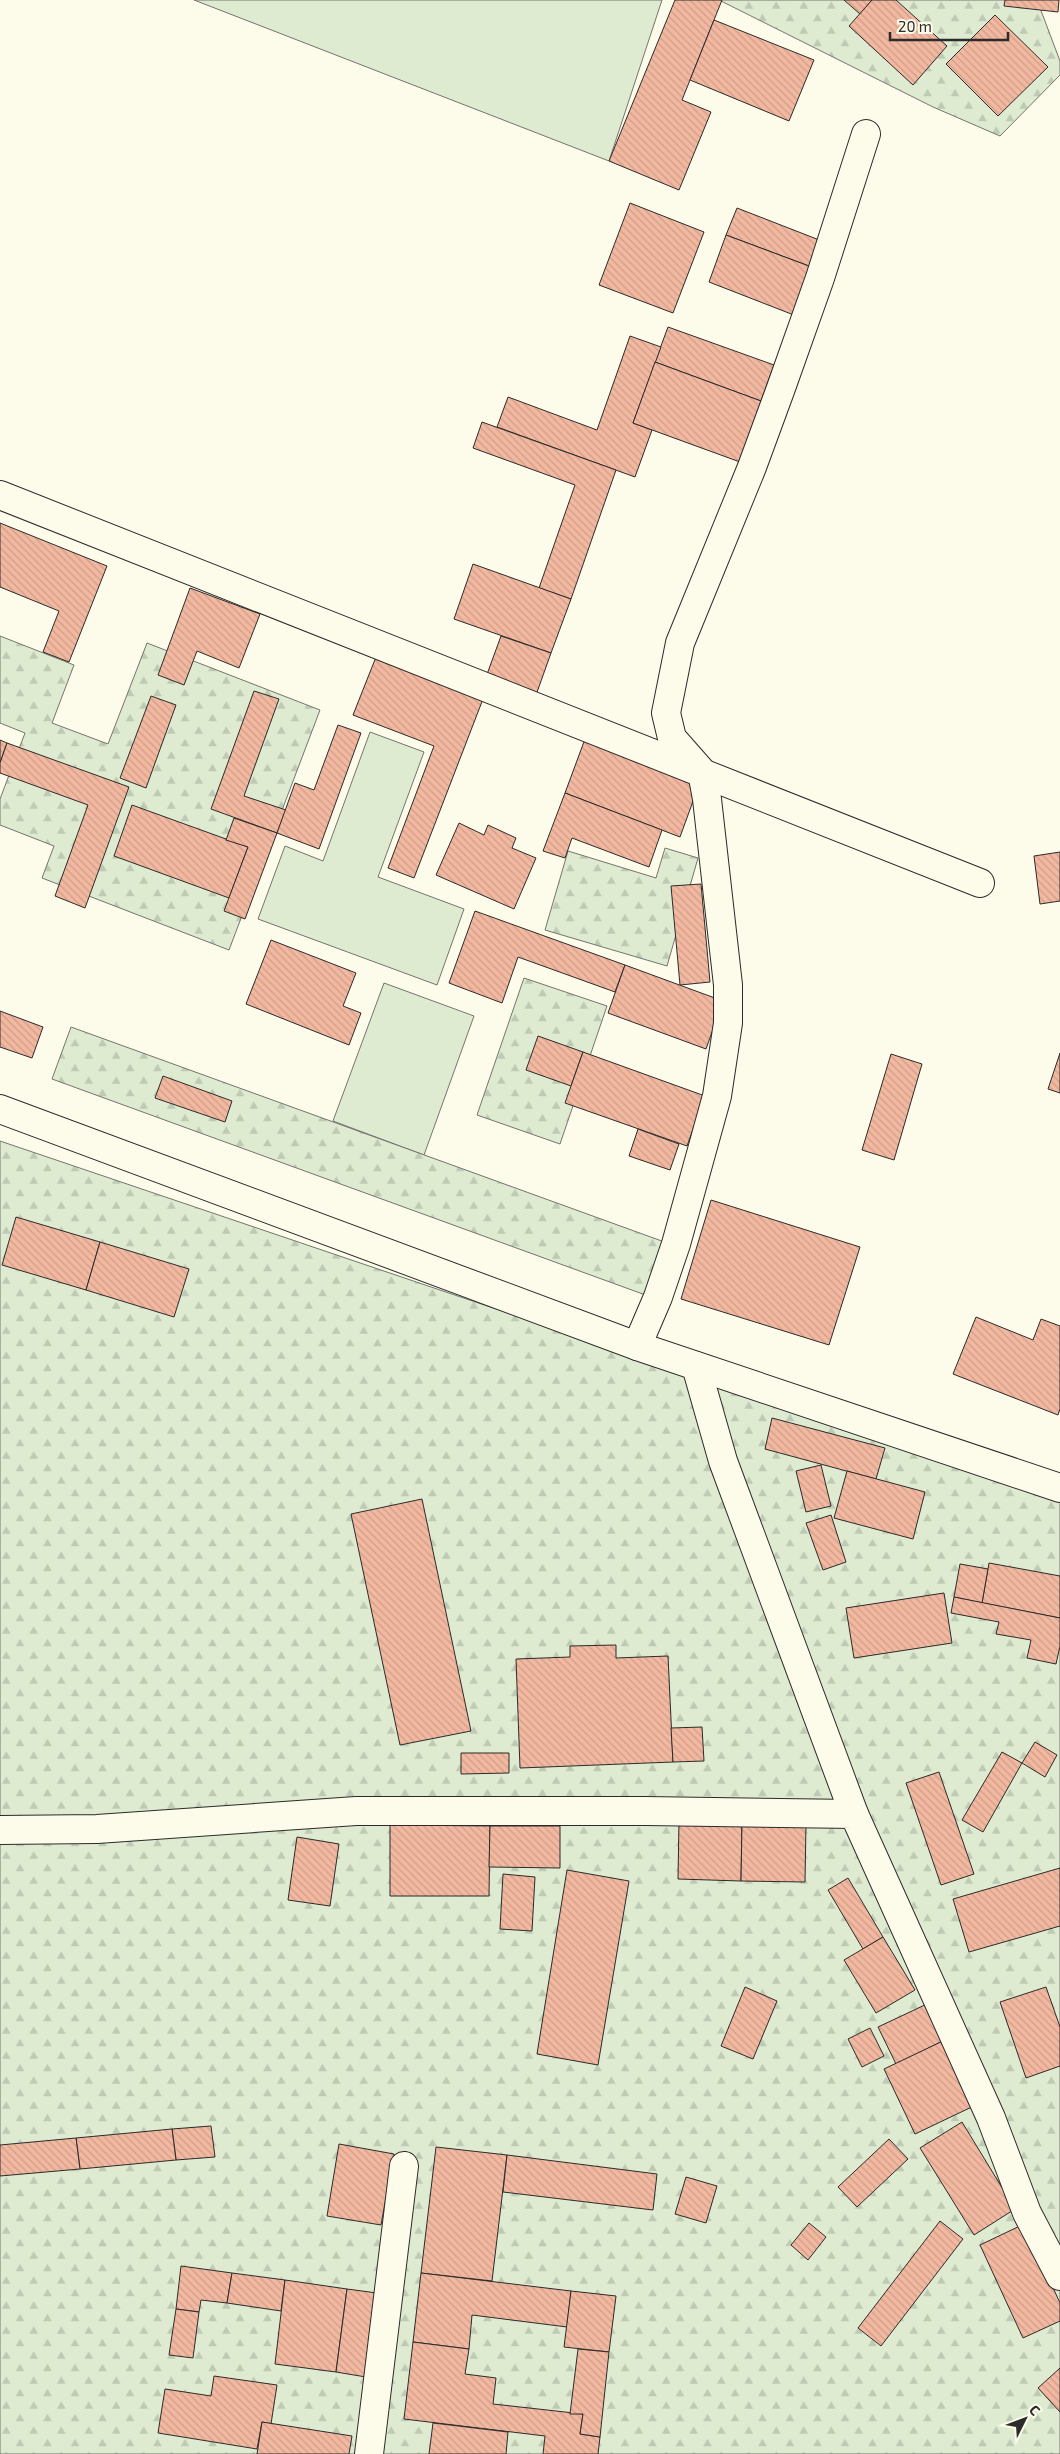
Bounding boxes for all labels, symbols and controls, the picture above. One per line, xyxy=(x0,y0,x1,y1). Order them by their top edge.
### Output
scale bar xyxy=(890,10,1008,42)
text: 20 m xyxy=(898,17,932,35)
north arrow xyxy=(1000,2394,1050,2444)
text: С xyxy=(1026,2401,1044,2419)

